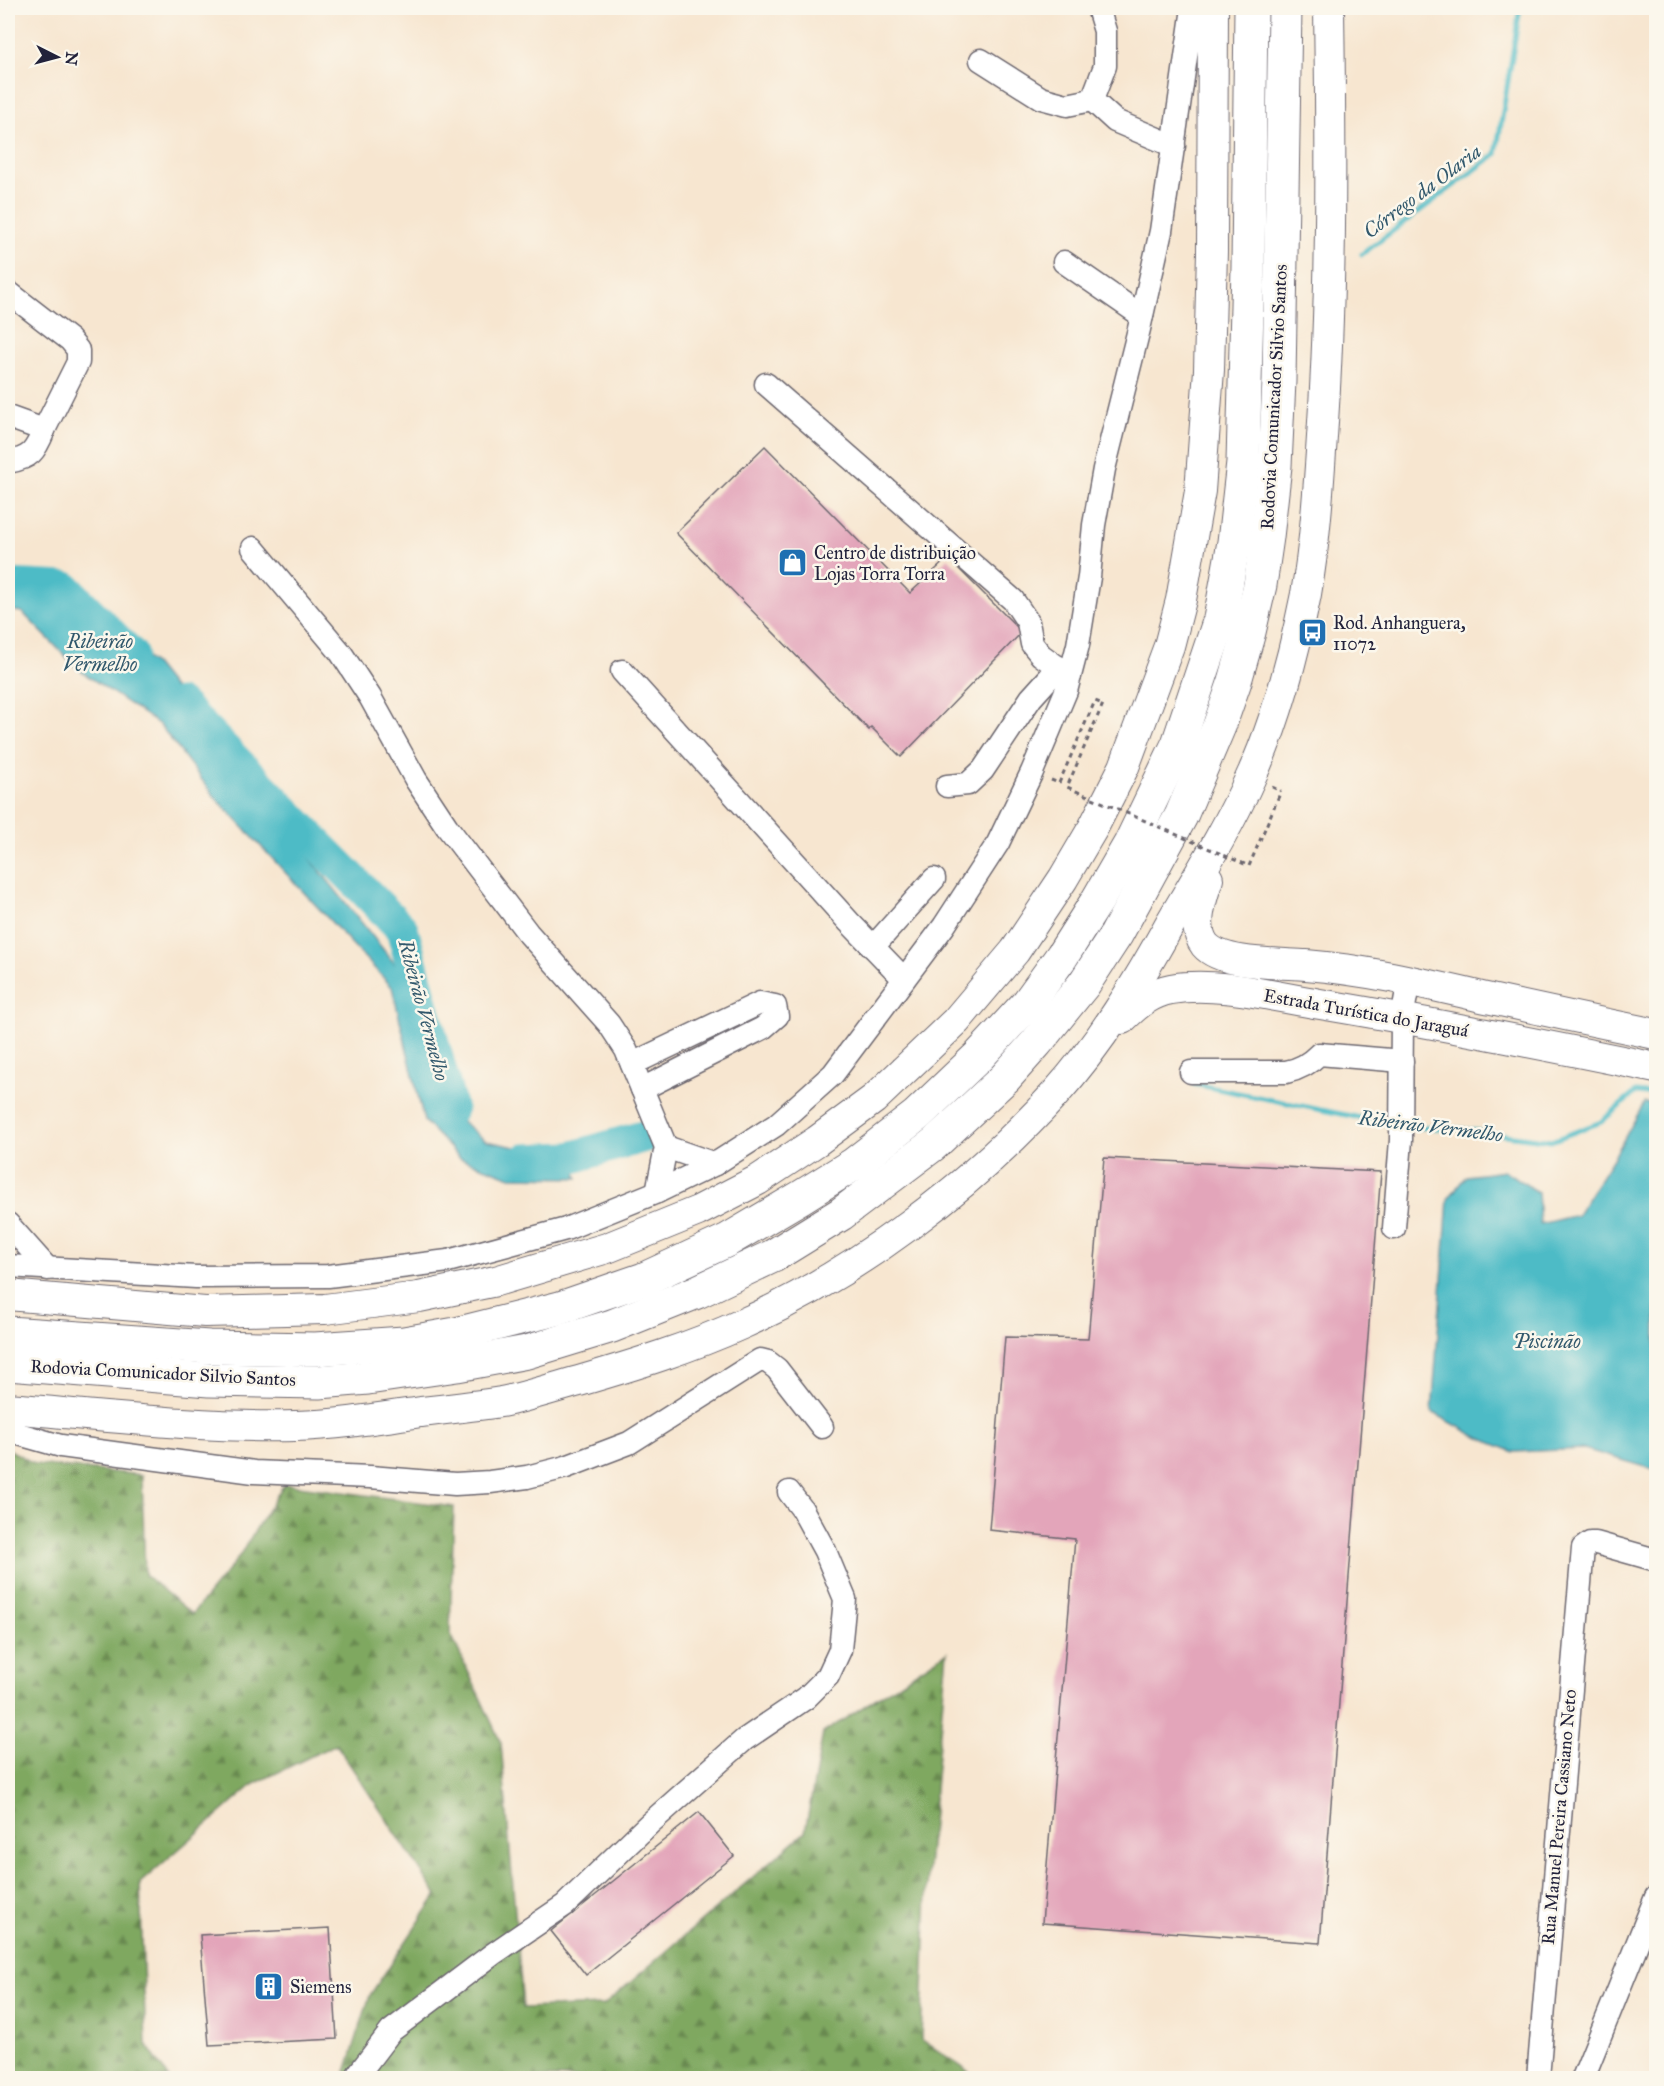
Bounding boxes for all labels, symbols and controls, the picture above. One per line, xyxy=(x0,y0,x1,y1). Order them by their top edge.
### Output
north arrow xyxy=(27,27,87,87)
text: N xyxy=(61,51,82,67)
water label: Córrego da Olaria xyxy=(1358,139,1486,243)
street label: Rodovia Comunicador Silvio Santos xyxy=(1256,264,1292,530)
place label: Centro de distribuição Lojas Torra Torra xyxy=(814,542,976,585)
shop icon: Centro de distribuição Lojas Torra Torra xyxy=(777,547,809,579)
place label: Rod. Anhanguera, 11072 xyxy=(1333,612,1466,655)
bus stop icon: Rod. Anhanguera, 11072 xyxy=(1296,617,1328,649)
water label: Ribeirão Vermelho xyxy=(63,629,138,676)
water label: Ribeirão Vermelho xyxy=(393,936,454,1084)
street label: Estrada Turística do Jaraguá xyxy=(1262,984,1471,1043)
water label: Ribeirão Vermelho xyxy=(1356,1105,1505,1147)
water label: Piscinão xyxy=(1513,1329,1581,1353)
street label: Rodovia Comunicador Silvio Santos xyxy=(30,1355,296,1391)
street label: Rua Manuel Pereira Cassiano Neto xyxy=(1537,1688,1581,1946)
building icon: Siemens xyxy=(253,1971,285,2003)
place label: Siemens xyxy=(290,1976,352,1998)

